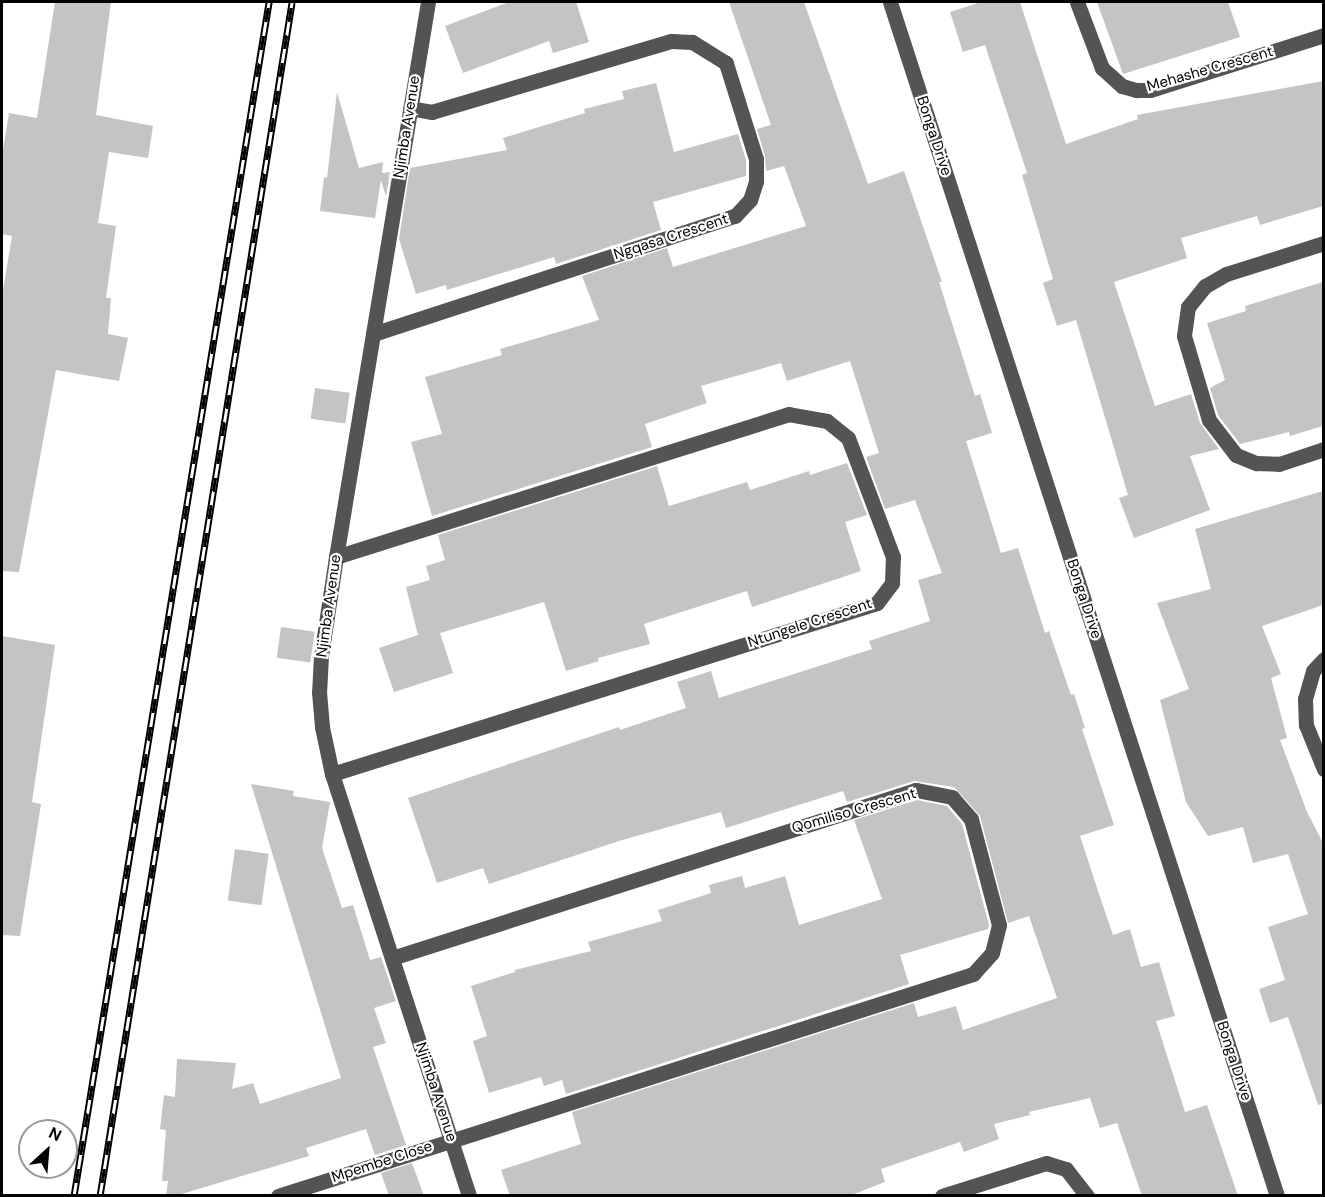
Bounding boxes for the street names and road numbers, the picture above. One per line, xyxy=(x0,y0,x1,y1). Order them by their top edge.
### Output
street label: Mehashe Crescent xyxy=(1145,42,1275,96)
street label: Njimba Avenue xyxy=(390,74,424,180)
street label: Bonga Drive xyxy=(913,94,955,178)
street label: Ngqasa Crescent xyxy=(611,210,731,264)
street label: Njimba Avenue xyxy=(313,554,345,658)
street label: Bonga Drive xyxy=(1063,557,1105,641)
street label: Ntungele Crescent xyxy=(746,594,874,652)
street label: Qomiliso Crescent xyxy=(790,785,918,837)
street label: Bonga Drive xyxy=(1213,1019,1255,1103)
street label: Njimba Avenue xyxy=(411,1040,461,1144)
street label: Mpembe Close xyxy=(329,1137,435,1187)

